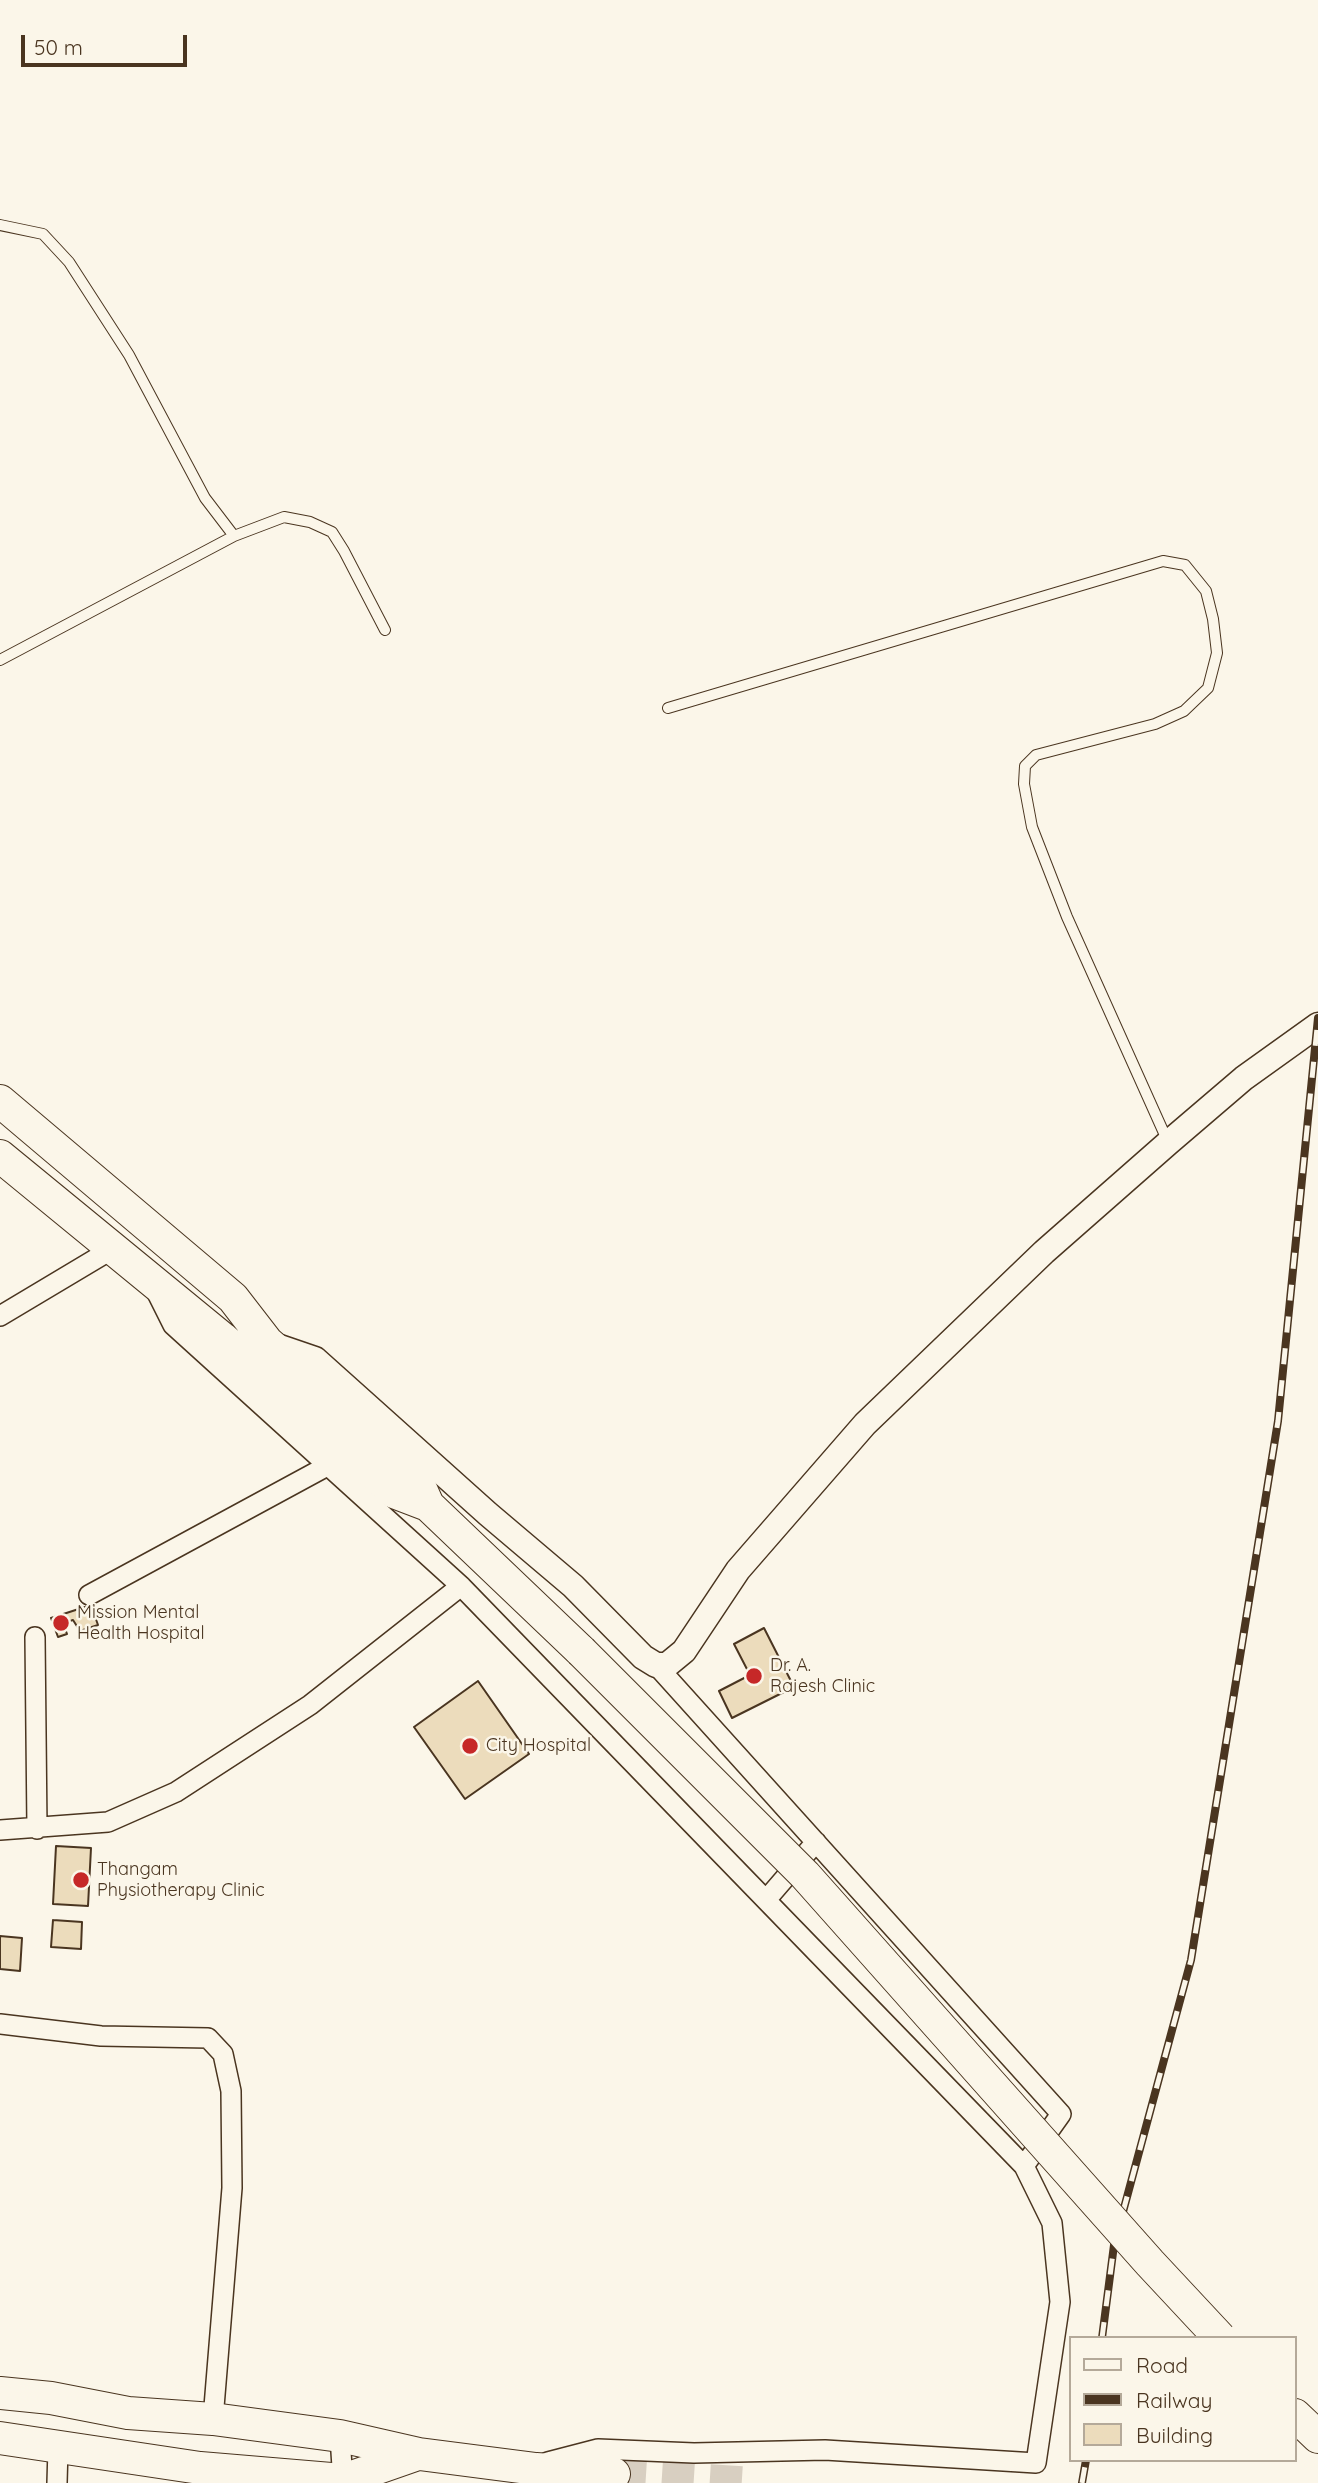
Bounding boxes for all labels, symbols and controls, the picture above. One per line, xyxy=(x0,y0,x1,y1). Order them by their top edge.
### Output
scale bar xyxy=(24,21,191,65)
text: 50 m xyxy=(34,34,83,60)
place label: Mission Mental Health Hospital xyxy=(77,1602,205,1644)
marker: Mission Mental Health Hospital xyxy=(51,1613,71,1633)
place label: Dr. A. Rajesh Clinic xyxy=(770,1655,875,1698)
marker: Dr. A. Rajesh Clinic xyxy=(744,1666,764,1686)
place label: City Hospital xyxy=(486,1735,591,1757)
marker: City Hospital xyxy=(460,1736,480,1756)
place label: Thangam Physiotherapy Clinic xyxy=(97,1859,265,1902)
marker: Thangam Physiotherapy Clinic xyxy=(71,1870,91,1890)
legend xyxy=(1070,2336,1297,2462)
text: Road xyxy=(1136,2352,1188,2378)
text: Railway xyxy=(1136,2387,1212,2413)
text: Building xyxy=(1136,2422,1213,2448)

